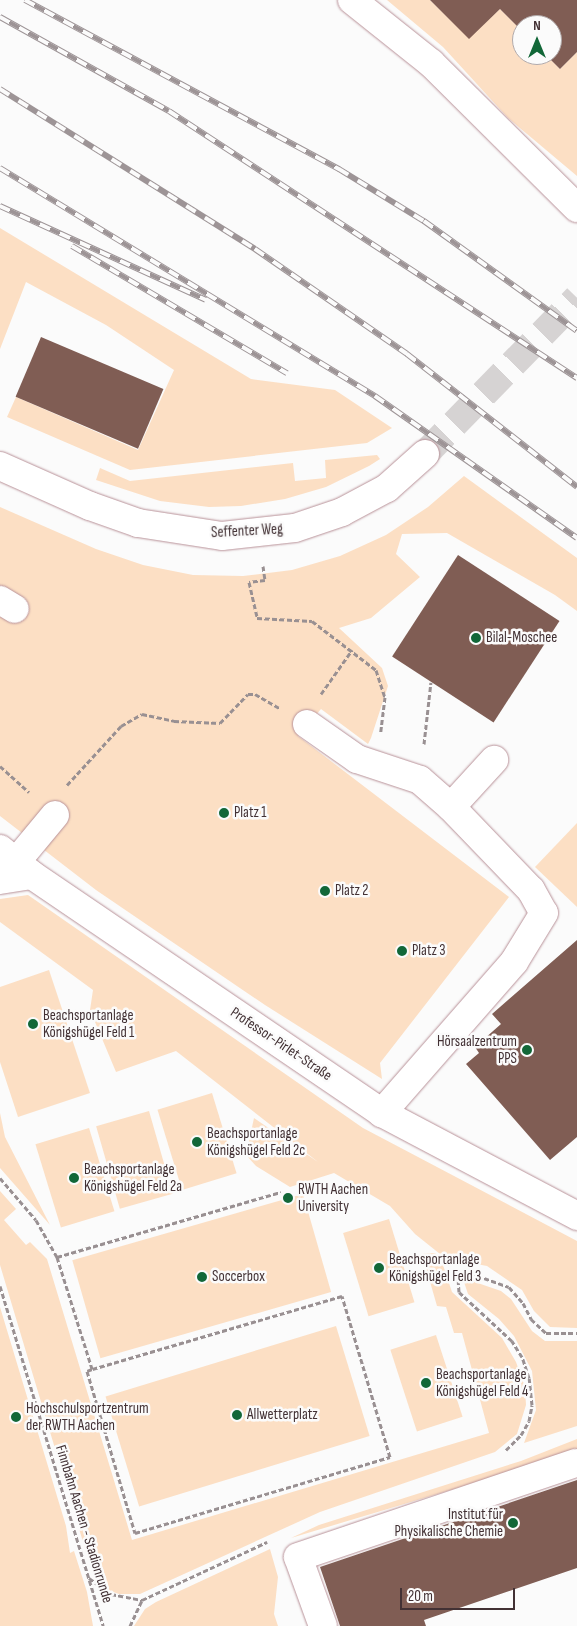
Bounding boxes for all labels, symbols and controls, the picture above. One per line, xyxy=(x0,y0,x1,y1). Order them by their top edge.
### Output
north arrow xyxy=(512,15,562,65)
text: N xyxy=(533,17,541,34)
street label: Seffenter Weg xyxy=(211,520,283,542)
place label: Bilal-Moschee xyxy=(486,629,557,647)
marker: Bilal-Moschee xyxy=(470,632,482,644)
place label: Platz 1 xyxy=(234,804,267,822)
marker: Platz 1 xyxy=(218,807,230,819)
place label: Platz 2 xyxy=(335,882,369,900)
marker: Platz 2 xyxy=(319,885,331,897)
place label: Platz 3 xyxy=(412,942,446,960)
marker: Platz 3 xyxy=(396,945,408,957)
street label: Professor-Pirlet-Straße xyxy=(227,1003,335,1085)
place label: Beachsportanlage Königshügel Feld 1 xyxy=(43,1006,134,1041)
marker: Beachsportanlage Königshügel Feld 1 xyxy=(27,1018,39,1030)
place label: Hörsaalzentrum PPS xyxy=(437,1032,517,1067)
marker: Hörsaalzentrum PPS xyxy=(521,1044,533,1056)
place label: Beachsportanlage Königshügel Feld 2c xyxy=(207,1124,305,1159)
marker: Beachsportanlage Königshügel Feld 2c xyxy=(191,1136,203,1148)
place label: Beachsportanlage Königshügel Feld 2a xyxy=(84,1160,182,1195)
marker: Beachsportanlage Königshügel Feld 2a xyxy=(68,1172,80,1184)
place label: RWTH Aachen University xyxy=(298,1180,368,1215)
marker: RWTH Aachen University xyxy=(282,1192,294,1204)
place label: Beachsportanlage Königshügel Feld 3 xyxy=(389,1250,481,1285)
marker: Beachsportanlage Königshügel Feld 3 xyxy=(373,1262,385,1274)
place label: Soccerbox xyxy=(212,1268,265,1286)
marker: Soccerbox xyxy=(196,1271,208,1283)
place label: Beachsportanlage Königshügel Feld 4 xyxy=(436,1365,528,1400)
marker: Beachsportanlage Königshügel Feld 4 xyxy=(420,1377,432,1389)
place label: Hochschulsportzentrum der RWTH Aachen xyxy=(26,1399,149,1434)
place label: Allwetterplatz xyxy=(247,1406,318,1424)
marker: Allwetterplatz xyxy=(231,1409,243,1421)
marker: Hochschulsportzentrum der RWTH Aachen xyxy=(10,1411,22,1423)
street label: Finnbahn Aachen - Stadionrunde xyxy=(51,1443,117,1605)
place label: Institut für Physikalische Chemie xyxy=(395,1505,503,1540)
marker: Institut für Physikalische Chemie xyxy=(507,1517,519,1529)
scale bar xyxy=(402,1578,517,1610)
text: 20 m xyxy=(408,1587,433,1606)

